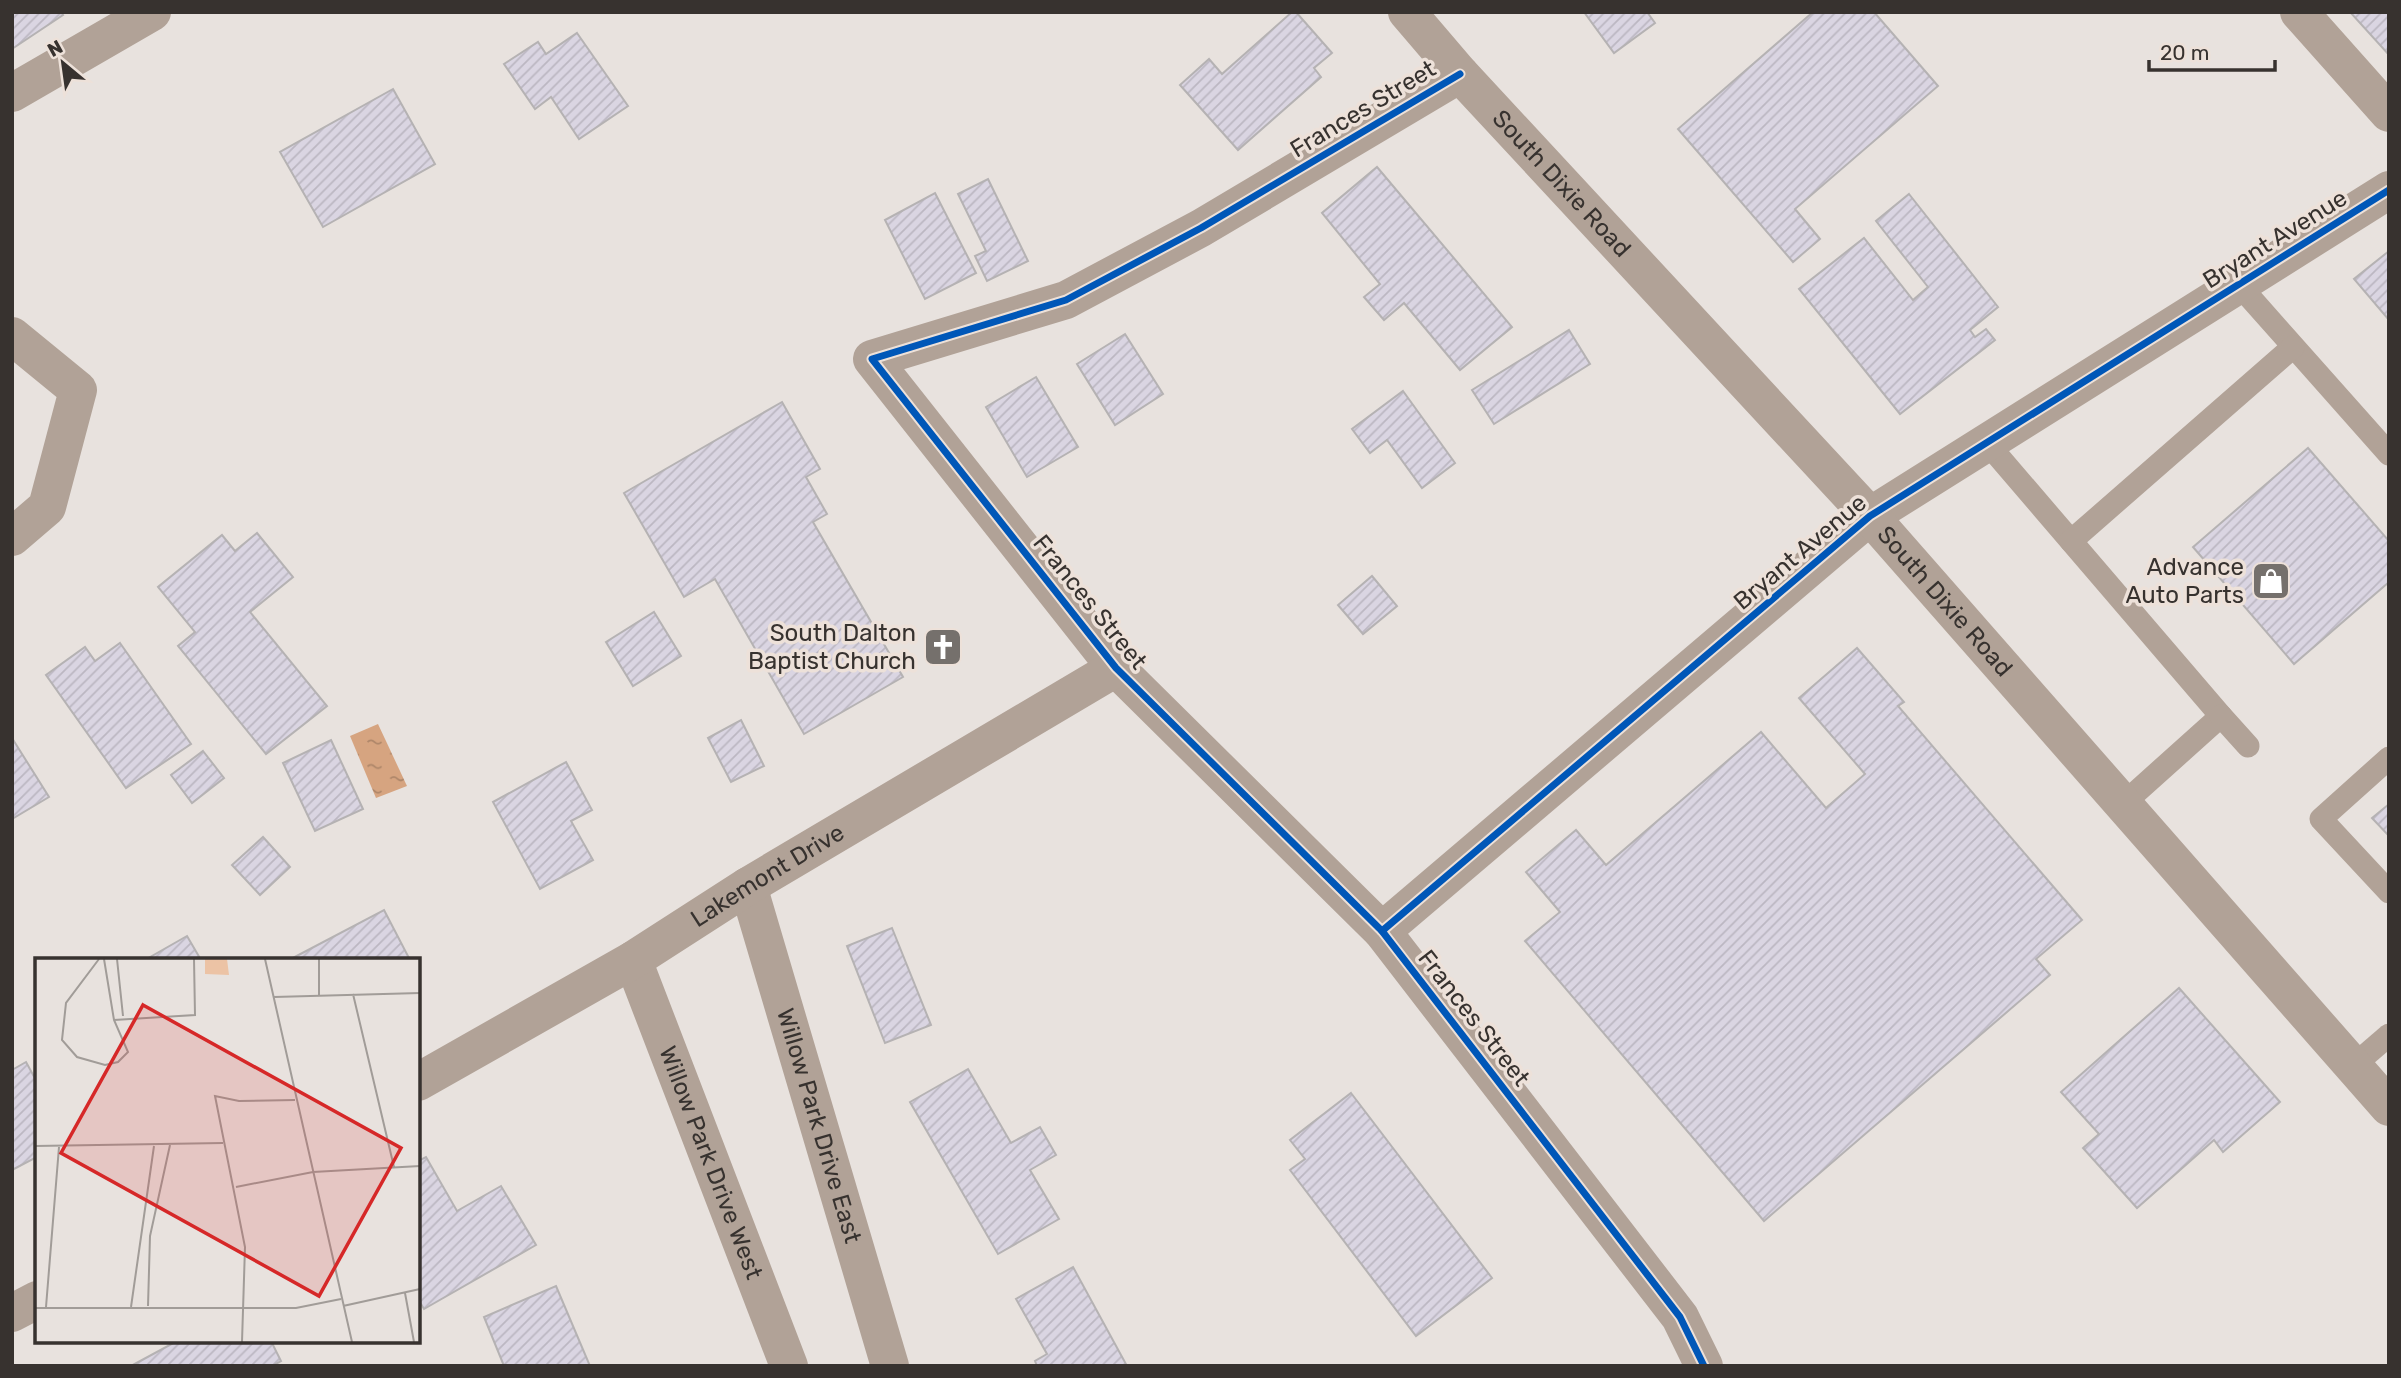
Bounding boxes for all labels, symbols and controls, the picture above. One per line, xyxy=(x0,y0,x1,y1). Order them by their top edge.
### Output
north arrow xyxy=(28,28,98,98)
scale bar xyxy=(2149,28,2275,72)
text: N xyxy=(43,35,67,62)
text: 20 m xyxy=(2160,40,2209,65)
street label: Frances Street xyxy=(1285,55,1441,163)
street label: South Dixie Road xyxy=(1487,104,1637,263)
street label: Bryant Avenue xyxy=(2198,184,2352,294)
street label: Bryant Avenue xyxy=(1728,488,1872,616)
street label: South Dixie Road xyxy=(1872,521,2018,682)
street label: Frances Street xyxy=(1027,529,1153,675)
place label: Advance Auto Parts xyxy=(2125,553,2244,609)
shop icon: Advance Auto Parts xyxy=(2250,560,2292,602)
place label: South Dalton Baptist Church xyxy=(748,619,916,675)
church icon: South Dalton Baptist Church xyxy=(922,626,964,668)
street label: Lakemont Drive xyxy=(686,818,849,933)
street label: Frances Street xyxy=(1412,945,1536,1091)
inset map xyxy=(35,958,420,1343)
street label: Willow Park Drive East xyxy=(771,1005,867,1246)
street label: Willow Park Drive West xyxy=(653,1042,768,1283)

